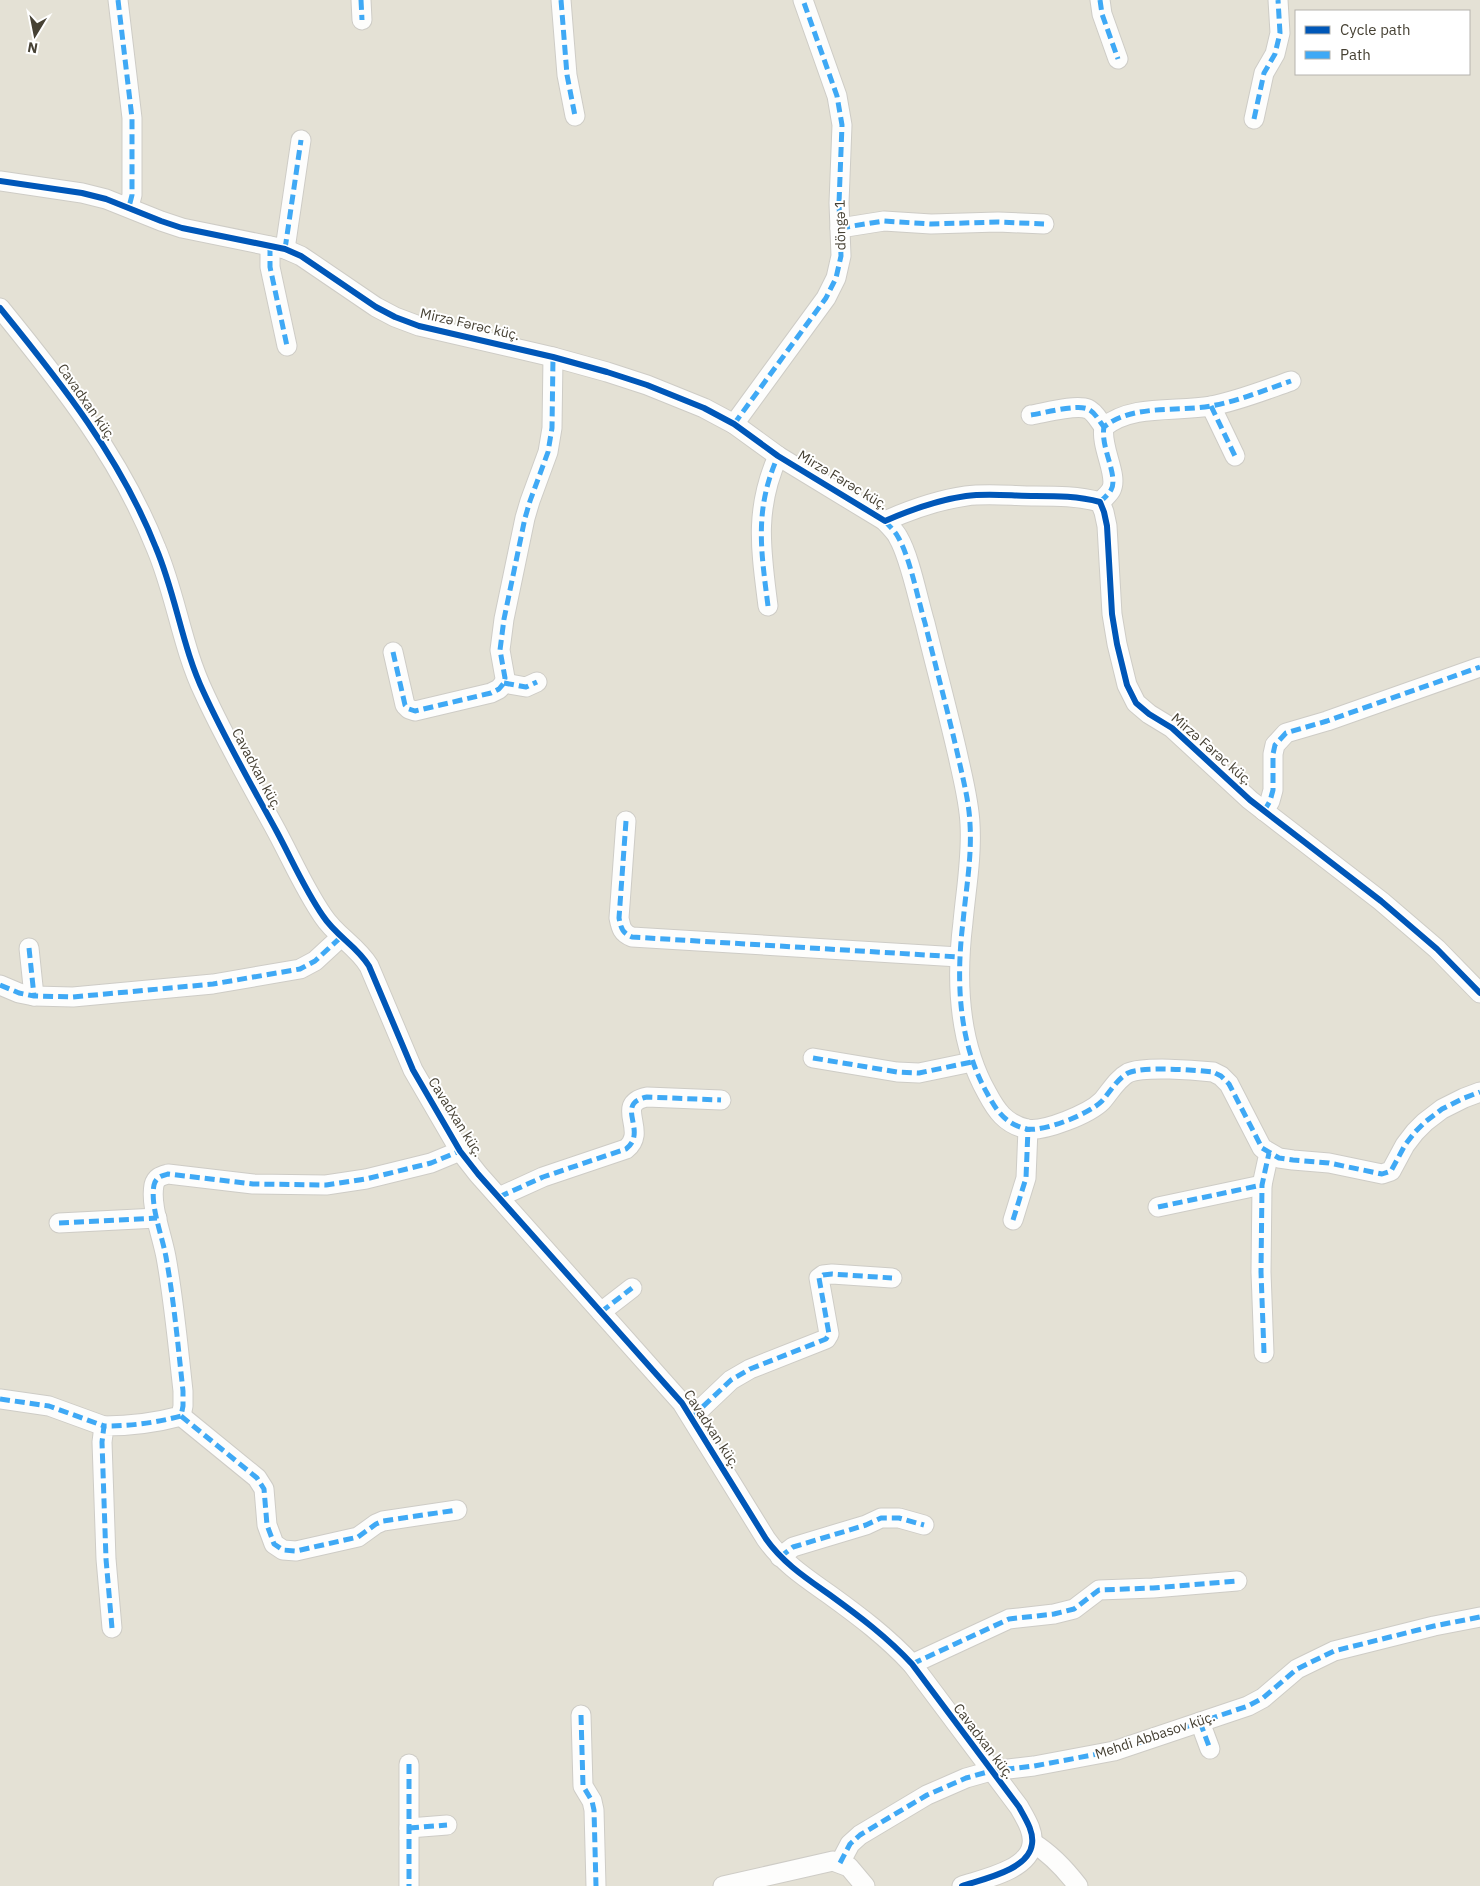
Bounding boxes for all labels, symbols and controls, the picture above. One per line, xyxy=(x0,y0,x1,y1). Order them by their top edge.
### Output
north arrow xyxy=(10,10,60,60)
legend xyxy=(1295,10,1470,75)
text: Cycle path xyxy=(1340,20,1411,39)
text: N xyxy=(26,38,39,58)
text: Path xyxy=(1340,45,1371,64)
street label: döngə 1 xyxy=(831,200,849,250)
street label: Mirzə Fərəc küç. xyxy=(418,304,522,344)
street label: Cavadxan küç. xyxy=(54,360,120,444)
street label: Mirzə Fərəc küç. xyxy=(795,446,891,514)
street label: Mirzə Fərəc küç. xyxy=(1168,709,1256,789)
street label: Cavadxan küç. xyxy=(228,725,286,813)
street label: Cavadxan küç. xyxy=(424,1074,488,1160)
street label: Cavadxan küç. xyxy=(680,1386,744,1472)
street label: Cavadxan küç. xyxy=(950,1700,1018,1782)
street label: Mehdi Abbasov küç. xyxy=(1093,1707,1217,1763)

